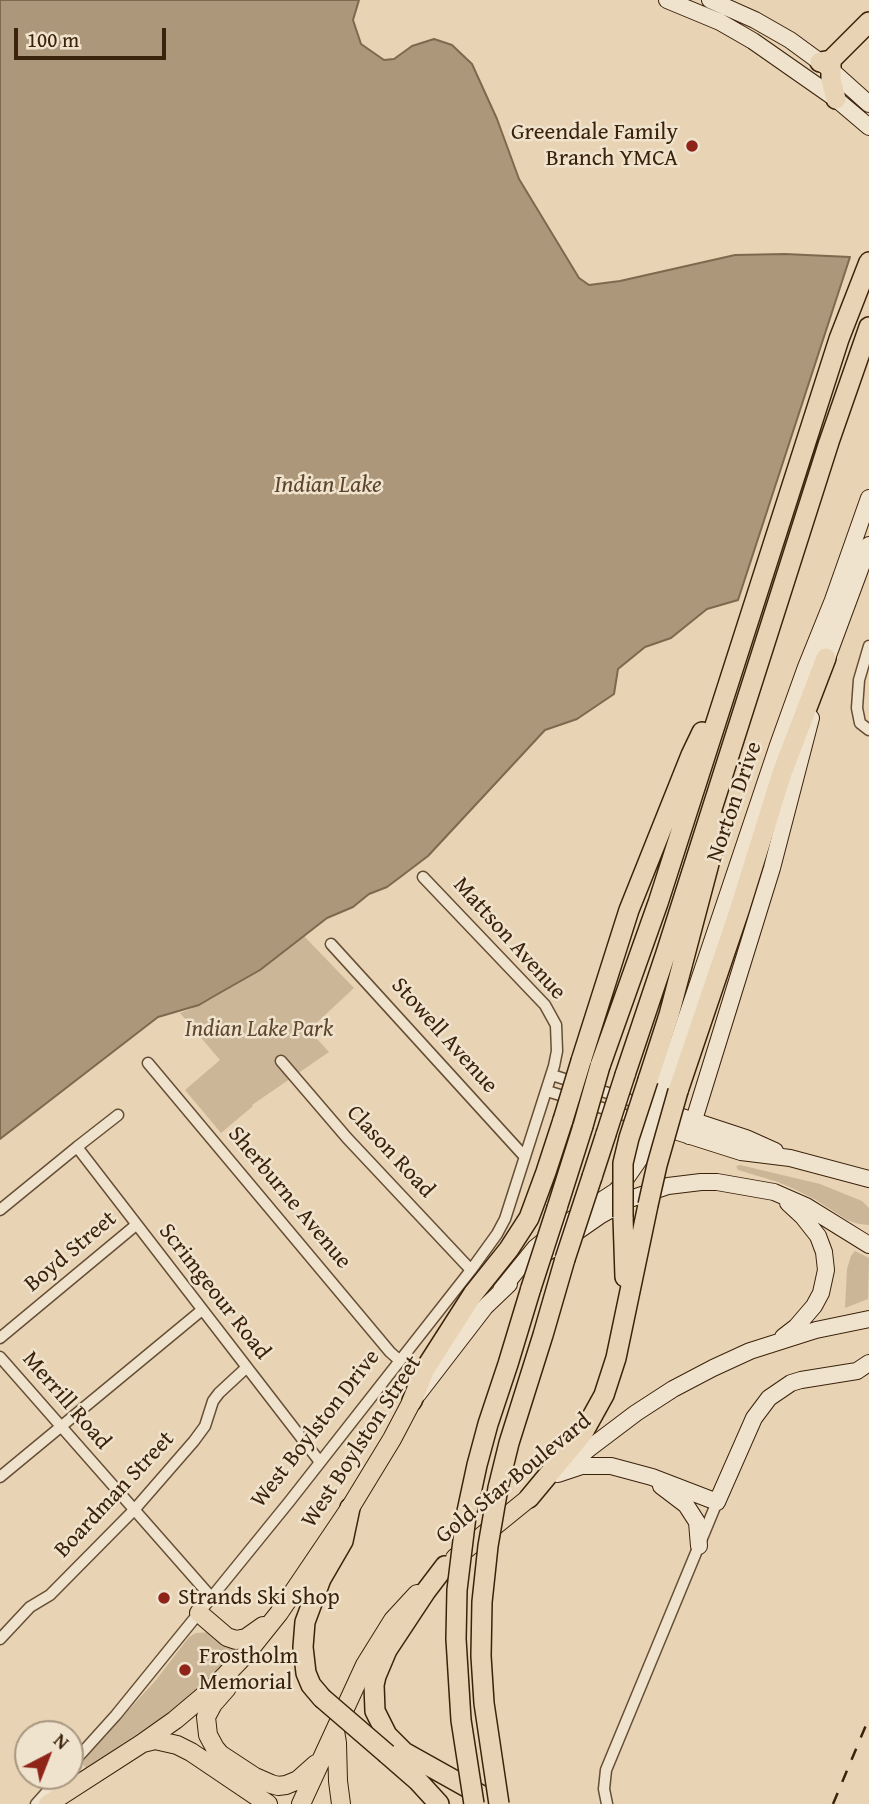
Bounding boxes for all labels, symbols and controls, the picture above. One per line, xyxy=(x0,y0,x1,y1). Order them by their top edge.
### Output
scale bar xyxy=(18,14,170,58)
text: 100 m xyxy=(27,24,79,55)
place label: Greendale Family Branch YMCA xyxy=(511,119,678,173)
marker: Greendale Family Branch YMCA xyxy=(684,138,700,154)
water label: Indian Lake xyxy=(274,472,382,500)
street label: Norton Drive xyxy=(701,738,769,866)
street label: Mattson Avenue xyxy=(447,872,571,1006)
street label: Stowell Avenue xyxy=(385,972,503,1100)
park label: Indian Lake Park xyxy=(185,1016,333,1044)
street label: Clason Road xyxy=(340,1100,440,1204)
street label: Sherburne Avenue xyxy=(221,1121,357,1275)
street label: Boyd Street xyxy=(19,1206,123,1298)
street label: Scrimgeour Road xyxy=(152,1218,276,1366)
street label: West Boylston Drive xyxy=(246,1344,386,1514)
street label: Merrill Road xyxy=(16,1346,116,1456)
street label: West Boylston Street xyxy=(296,1351,428,1533)
street label: Gold Star Boulevard xyxy=(431,1408,597,1550)
street label: Boardman Street xyxy=(49,1426,181,1564)
place label: Strands Ski Shop xyxy=(178,1584,340,1612)
marker: Strands Ski Shop xyxy=(156,1590,172,1606)
place label: Frostholm Memorial xyxy=(199,1643,298,1697)
marker: Frostholm Memorial xyxy=(177,1662,193,1678)
north arrow xyxy=(14,1720,84,1790)
text: N xyxy=(48,1726,76,1756)

